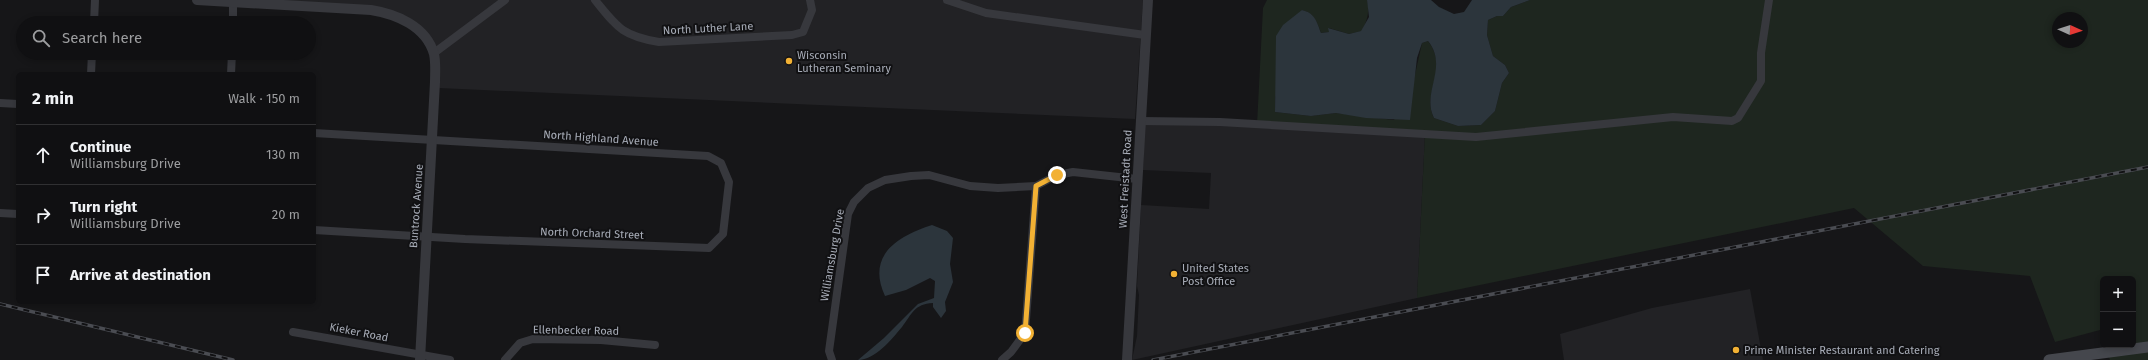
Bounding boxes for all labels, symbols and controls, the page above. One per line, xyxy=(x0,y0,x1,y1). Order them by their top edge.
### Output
north arrow xyxy=(2052,12,2088,48)
search box xyxy=(16,16,316,60)
street label: North Luther Lane xyxy=(662,20,754,37)
icon: search xyxy=(30,27,52,49)
text: Search here xyxy=(62,29,142,47)
place label: Wisconsin Lutheran Seminary xyxy=(797,49,892,75)
marker: Wisconsin Lutheran Seminary xyxy=(784,56,794,66)
text: 2 min xyxy=(32,88,74,109)
text: Walk · 150 m xyxy=(228,91,300,106)
street label: North Highland Avenue xyxy=(543,128,659,149)
street label: West Freistadt Road xyxy=(1116,129,1135,229)
text: Continue xyxy=(70,138,131,156)
icon: ahead xyxy=(32,144,54,166)
text: 130 m xyxy=(266,147,300,162)
text: Williamsburg Drive xyxy=(70,156,181,171)
street label: Buntrock Avenue xyxy=(407,164,426,248)
route end xyxy=(1048,166,1066,184)
text: Turn right xyxy=(70,198,137,216)
icon: right xyxy=(32,204,54,226)
text: 20 m xyxy=(272,207,300,222)
street label: Williamsburg Drive xyxy=(818,208,847,302)
text: Williamsburg Drive xyxy=(70,216,181,231)
street label: North Orchard Street xyxy=(540,225,644,242)
place label: United States Post Office xyxy=(1182,262,1249,288)
icon: arrive xyxy=(32,264,54,286)
text: Arrive at destination xyxy=(70,266,211,284)
marker: United States Post Office xyxy=(1169,269,1179,279)
map controls xyxy=(2100,276,2136,348)
button: + xyxy=(2100,276,2136,312)
button: − xyxy=(2100,312,2136,348)
street label: Kieker Road xyxy=(328,320,389,345)
street label: Ellenbecker Road xyxy=(533,323,619,338)
route start xyxy=(1016,324,1034,342)
place label: Prime Minister Restaurant and Catering xyxy=(1744,344,1940,357)
marker: Prime Minister Restaurant and Catering xyxy=(1731,345,1741,355)

